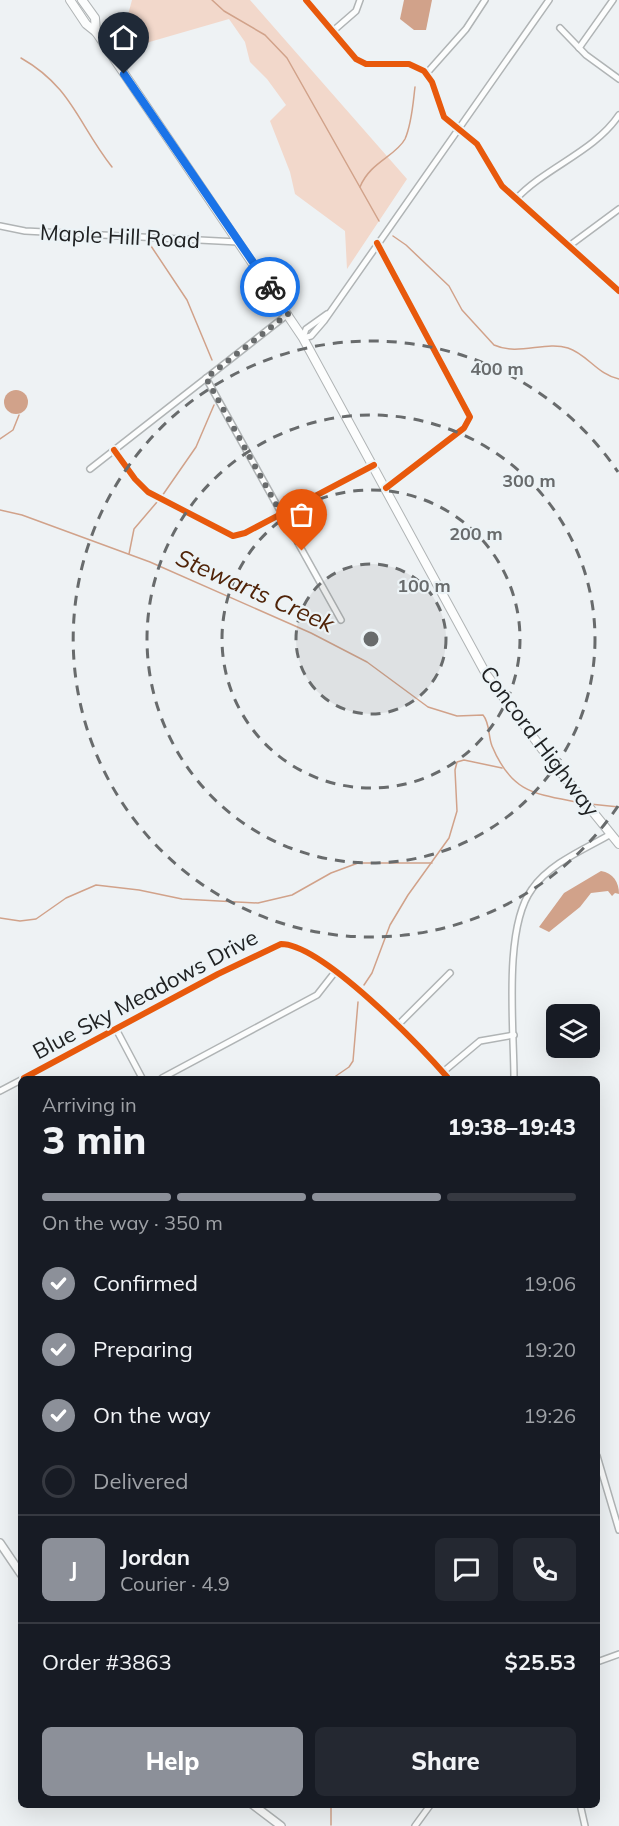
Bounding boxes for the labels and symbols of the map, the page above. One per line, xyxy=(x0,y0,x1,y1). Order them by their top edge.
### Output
pin xyxy=(98,12,149,74)
street label: Maple Hill Road xyxy=(39,218,201,254)
courier xyxy=(240,257,300,317)
text: 400 m xyxy=(470,357,524,380)
text: 300 m xyxy=(502,469,556,492)
pin xyxy=(276,489,327,551)
text: 200 m xyxy=(449,522,503,545)
water label: Stewarts Creek xyxy=(171,542,340,639)
text: 100 m xyxy=(397,574,451,597)
centre of rings xyxy=(361,629,381,649)
street label: Concord Highway xyxy=(474,660,606,822)
street label: Blue Sky Meadows Drive xyxy=(28,923,262,1065)

